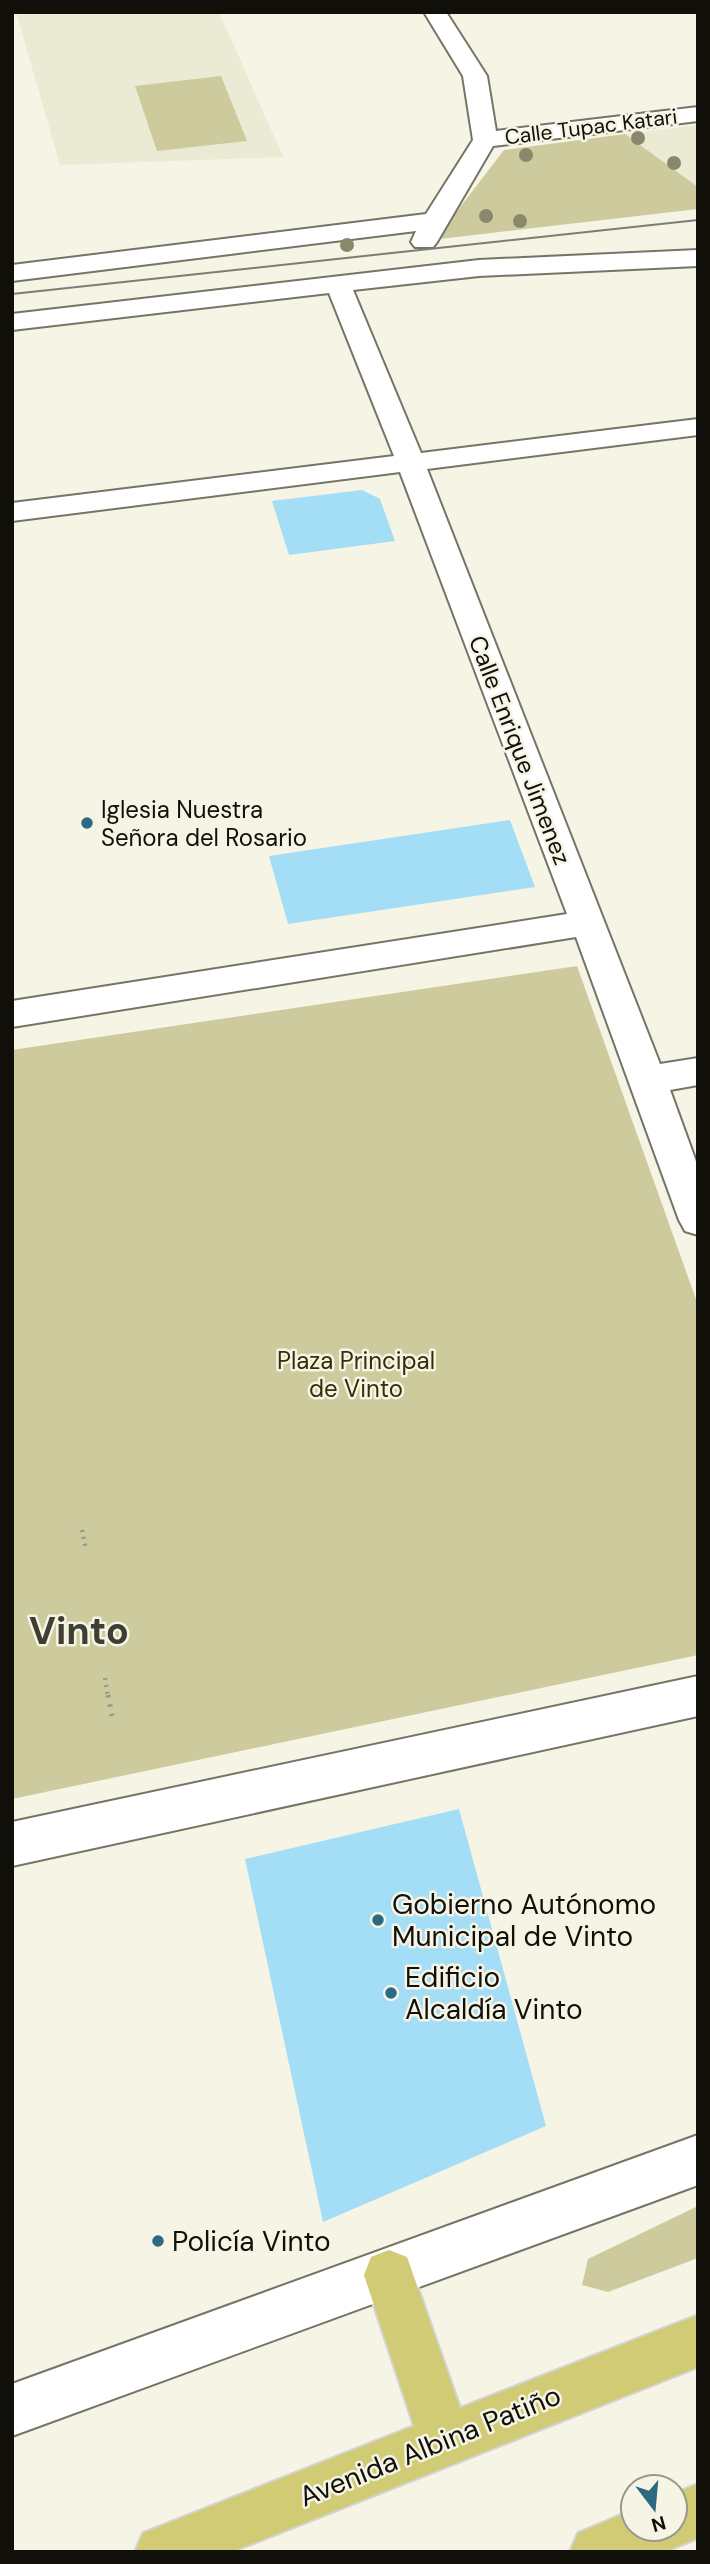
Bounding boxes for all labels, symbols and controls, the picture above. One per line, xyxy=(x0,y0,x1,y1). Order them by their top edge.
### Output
street label: Calle Tupac Katari xyxy=(503,103,679,151)
street label: Calle Enrique Jimenez xyxy=(462,631,578,869)
place label: Iglesia Nuestra Señora del Rosario xyxy=(101,794,307,853)
marker: Iglesia Nuestra Señora del Rosario xyxy=(79,815,95,831)
park label: Plaza Principal de Vinto xyxy=(277,1345,435,1404)
district label: Vinto xyxy=(29,1606,129,1656)
place label: Gobierno Autónomo Municipal de Vinto xyxy=(392,1886,656,1955)
marker: Gobierno Autónomo Municipal de Vinto xyxy=(370,1912,386,1928)
place label: Edificio Alcaldía Vinto xyxy=(405,1959,583,2028)
marker: Edificio Alcaldía Vinto xyxy=(383,1985,399,2001)
place label: Policía Vinto xyxy=(172,2223,331,2260)
marker: Policía Vinto xyxy=(150,2233,166,2249)
street label: Avenida Albina Patiño xyxy=(294,2377,566,2515)
north arrow xyxy=(619,2473,689,2543)
text: N xyxy=(648,2510,669,2538)

